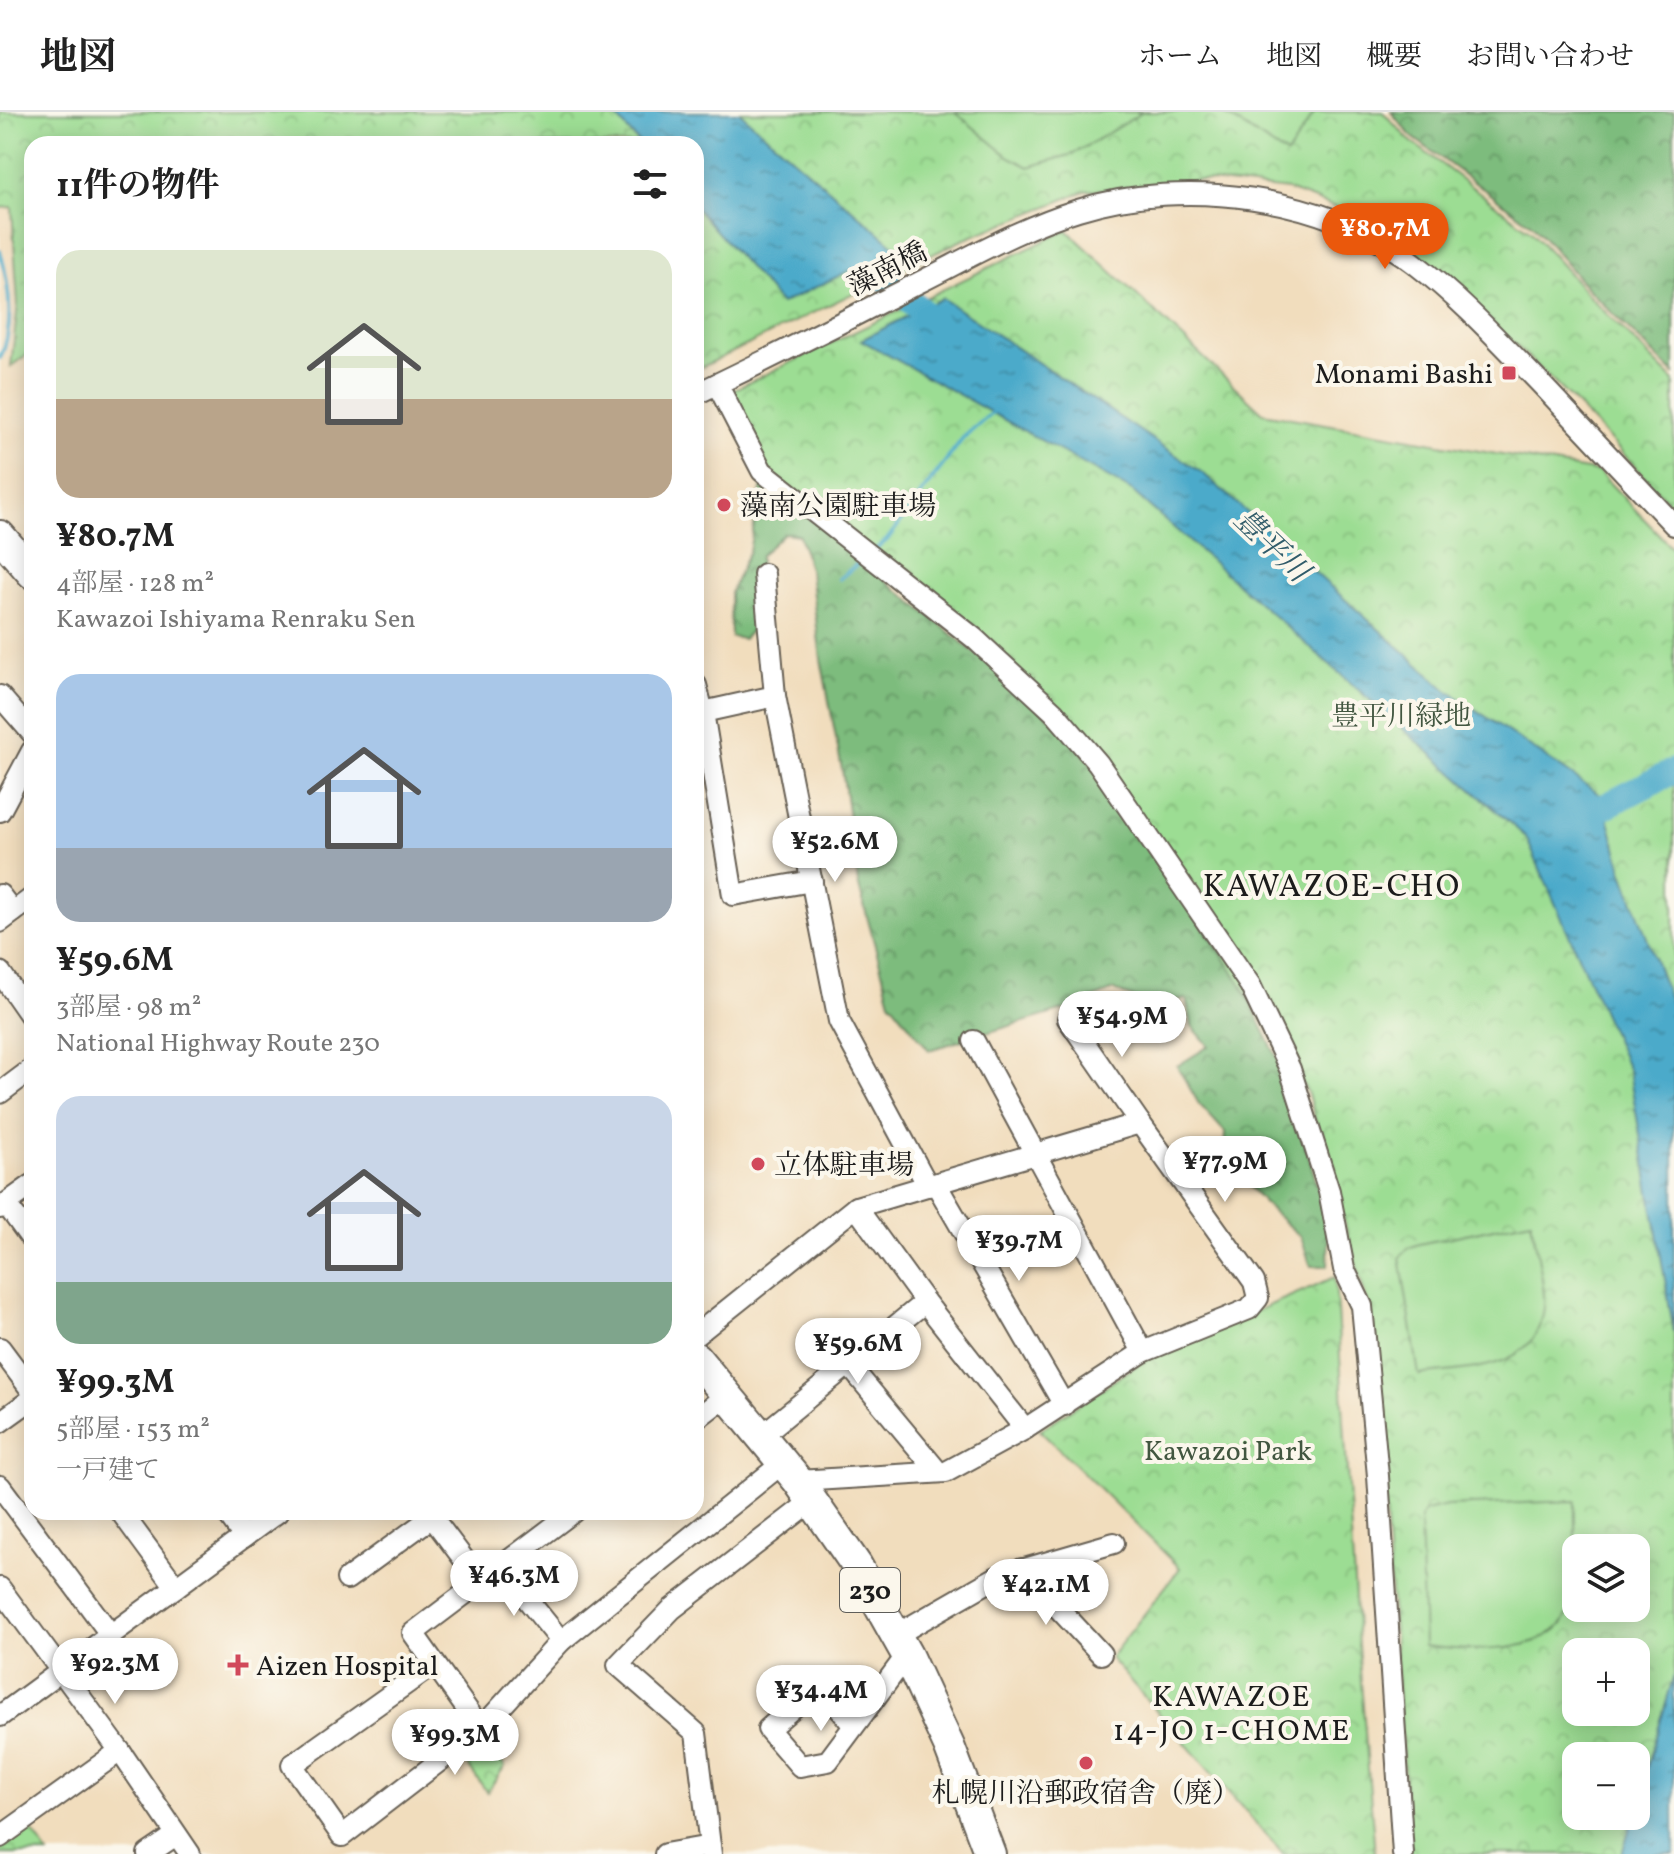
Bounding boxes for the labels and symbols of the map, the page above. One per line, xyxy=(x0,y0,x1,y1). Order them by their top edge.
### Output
pin: ¥80.7M xyxy=(1320,203,1450,271)
street label: 藻南橋 xyxy=(842,234,934,307)
place label: Monami Bashi xyxy=(1315,356,1493,395)
marker: Monami Bashi xyxy=(1500,364,1518,382)
place label: 藻南公園駐車場 xyxy=(740,488,936,527)
marker: 藻南公園駐車場 xyxy=(715,496,733,514)
water label: 豊平川 xyxy=(1224,500,1320,595)
park label: 豊平川緑地 xyxy=(1331,698,1471,737)
pin: ¥52.6M xyxy=(770,816,900,884)
district label: KAWAZOE-CHO xyxy=(1203,866,1461,910)
pin: ¥54.9M xyxy=(1057,991,1187,1059)
pin: ¥77.9M xyxy=(1160,1136,1290,1204)
place label: 立体駐車場 xyxy=(774,1147,914,1186)
marker: 立体駐車場 xyxy=(749,1155,767,1173)
pin: ¥39.7M xyxy=(954,1215,1084,1283)
pin: ¥59.6M xyxy=(793,1318,923,1386)
park label: Kawazoi Park xyxy=(1144,1433,1312,1472)
pin: ¥46.3M xyxy=(449,1550,579,1618)
pin: ¥42.1M xyxy=(981,1559,1111,1627)
road number: 230 xyxy=(840,1568,900,1612)
pin: ¥92.3M xyxy=(50,1638,180,1706)
place label: Aizen Hospital xyxy=(256,1648,438,1687)
marker: Aizen Hospital xyxy=(227,1654,249,1676)
pin: ¥34.4M xyxy=(756,1665,886,1733)
district label: KAWAZOE 14-JO 1-CHOME xyxy=(1113,1677,1351,1753)
pin: ¥99.3M xyxy=(390,1709,520,1777)
marker: 札幌川沿郵政宿舎（廃） xyxy=(1077,1754,1095,1772)
place label: 札幌川沿郵政宿舎（廃） xyxy=(932,1775,1240,1814)

